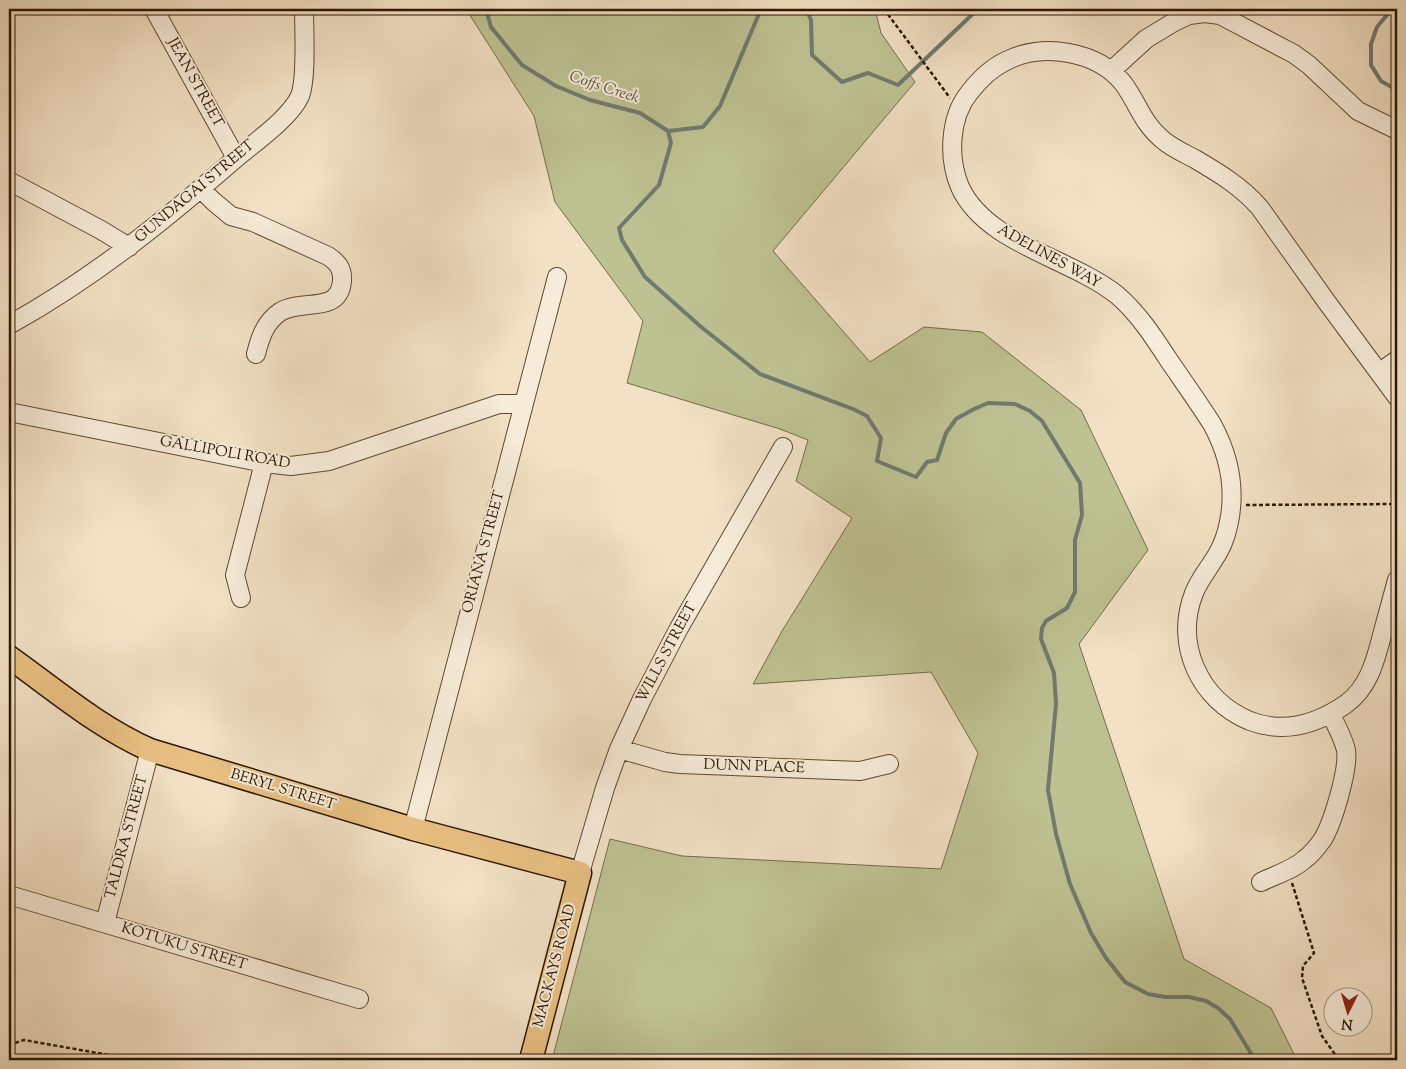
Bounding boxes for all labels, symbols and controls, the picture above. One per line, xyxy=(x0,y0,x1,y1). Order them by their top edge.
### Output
street label: JEAN STREET xyxy=(161,33,229,132)
water label: Coffs Creek xyxy=(566,66,642,110)
street label: GUNDAGAI STREET xyxy=(131,135,260,248)
street label: ADELINES WAY xyxy=(993,220,1105,294)
street label: GALLIPOLI ROAD xyxy=(158,431,292,475)
street label: ORIANA STREET xyxy=(457,488,511,616)
street label: WILLS STREET xyxy=(632,599,702,707)
street label: DUNN PLACE xyxy=(703,755,805,779)
street label: BERYL STREET xyxy=(228,764,339,816)
street label: TALDRA STREET xyxy=(100,772,154,901)
street label: MACKAYS ROAD xyxy=(528,902,582,1030)
street label: KOTUKU STREET xyxy=(118,918,250,976)
north arrow xyxy=(1324,986,1374,1036)
text: N xyxy=(1341,1013,1353,1033)

